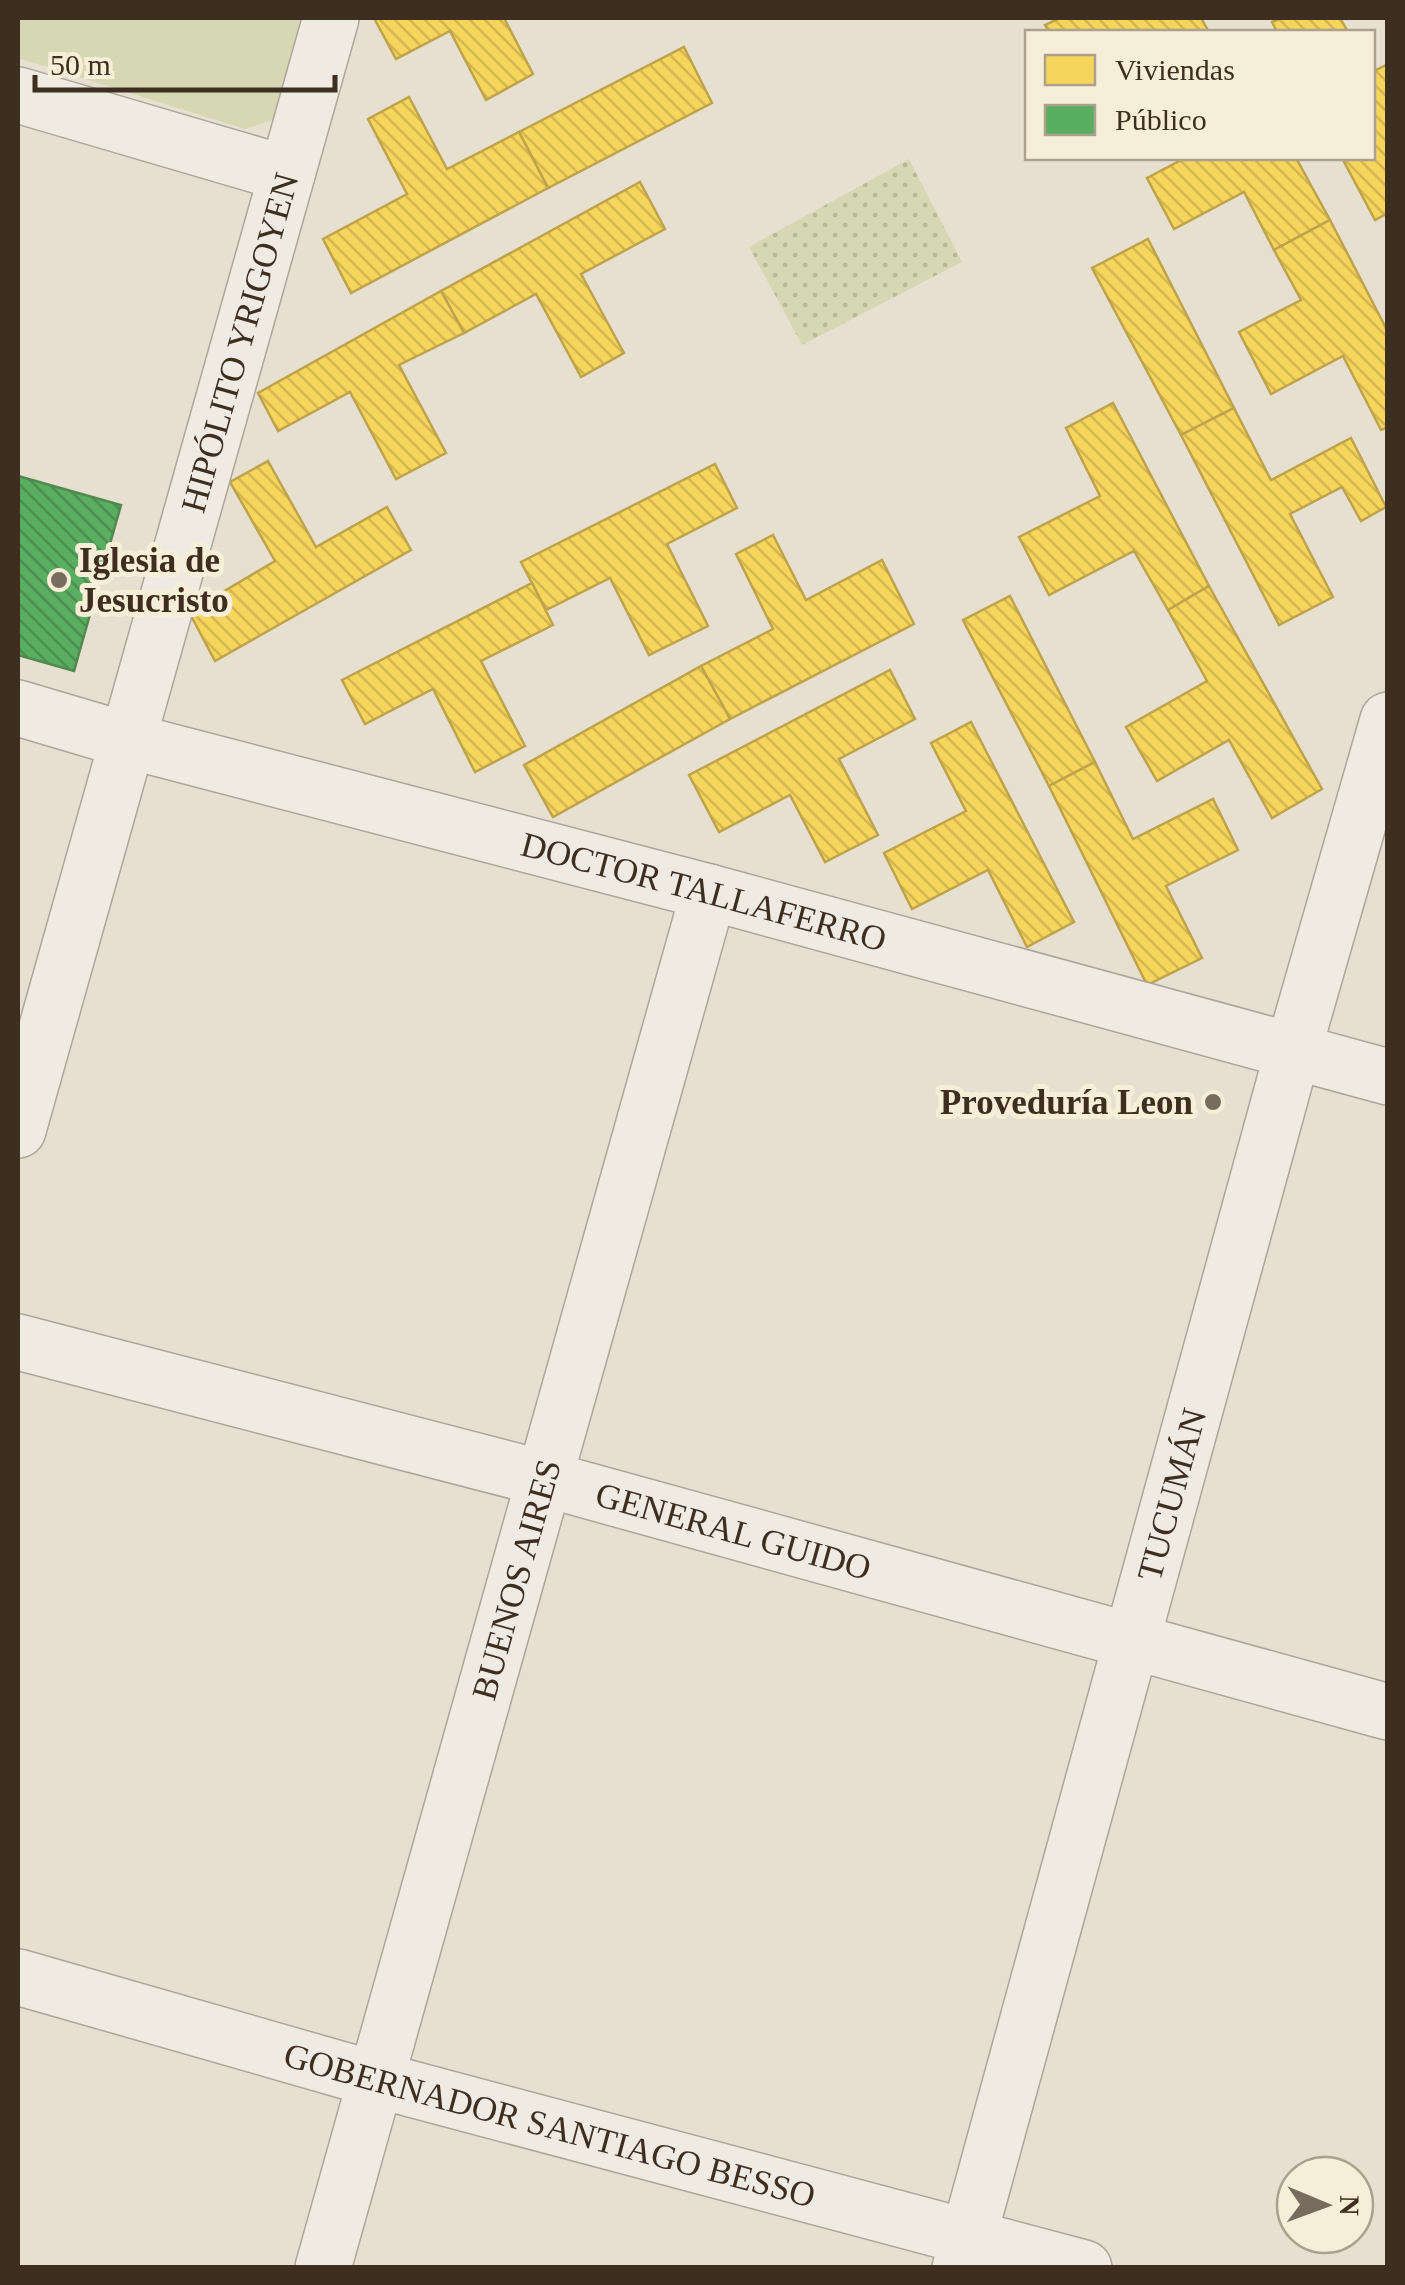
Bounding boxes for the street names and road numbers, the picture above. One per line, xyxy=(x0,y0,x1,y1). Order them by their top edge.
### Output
street label: HIPÓLITO YRIGOYEN xyxy=(173,168,306,517)
street label: DOCTOR TALLAFERRO xyxy=(517,824,891,959)
street label: TUCUMÁN xyxy=(1129,1404,1214,1585)
street label: BUENOS AIRES xyxy=(464,1455,568,1704)
street label: GENERAL GUIDO xyxy=(592,1474,875,1588)
street label: GOBERNADOR SANTIAGO BESSO xyxy=(280,2035,820,2215)

